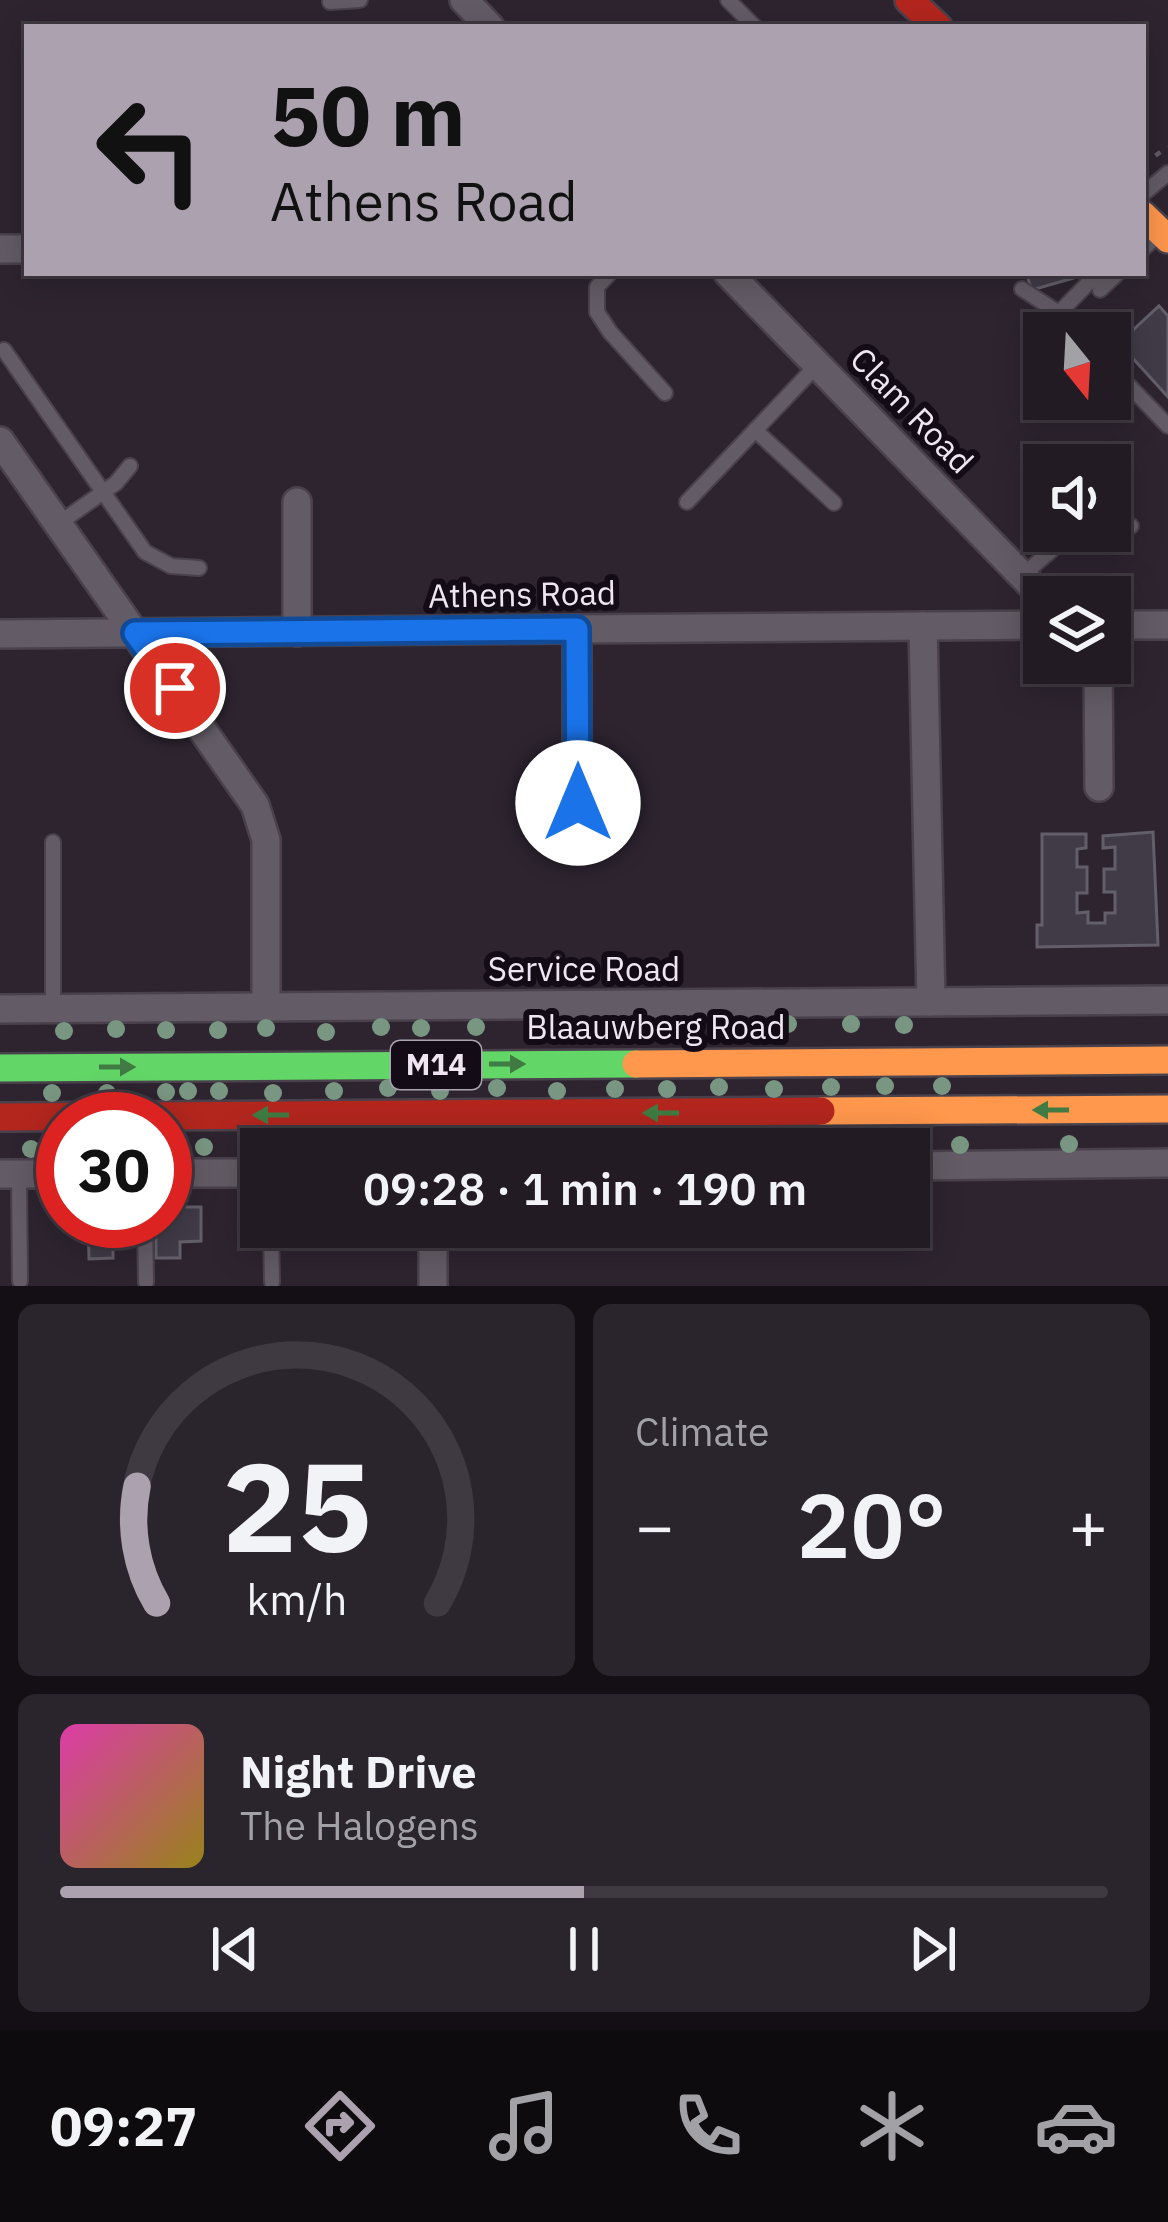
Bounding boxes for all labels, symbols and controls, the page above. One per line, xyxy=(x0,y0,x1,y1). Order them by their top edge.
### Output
text: 50 m xyxy=(270,60,466,169)
icon: left xyxy=(72,72,228,228)
text: Athens Road xyxy=(270,166,578,236)
north arrow xyxy=(1023,312,1131,420)
map controls xyxy=(1023,312,1131,684)
street label: Clam Road xyxy=(841,337,983,482)
button: sound xyxy=(1023,444,1131,552)
street label: Athens Road xyxy=(428,570,616,617)
button: layers xyxy=(1023,576,1131,684)
pin xyxy=(124,637,226,739)
icon: arrive xyxy=(142,655,208,721)
position arrow xyxy=(515,740,641,866)
street label: Service Road xyxy=(488,947,680,990)
street label: Blaauwberg Road xyxy=(526,1005,786,1048)
road number: M14 xyxy=(391,1041,481,1089)
one-way arrow xyxy=(489,1055,527,1074)
one-way arrow xyxy=(99,1057,137,1077)
speed limit sign: 30 xyxy=(36,1092,192,1248)
one-way arrow xyxy=(1031,1100,1069,1120)
one-way arrow xyxy=(641,1103,679,1122)
one-way arrow xyxy=(251,1105,289,1125)
text: 09:28 · 1 min · 190 m xyxy=(363,1159,807,1217)
text: Climate xyxy=(635,1406,769,1457)
text: 25 xyxy=(222,1424,371,1586)
text: 20° xyxy=(796,1466,947,1583)
text: − xyxy=(635,1482,675,1568)
text: + xyxy=(1068,1482,1108,1568)
text: km/h xyxy=(246,1571,347,1627)
text: Night Drive xyxy=(240,1742,477,1800)
text: The Halogens xyxy=(240,1800,479,1851)
icon: previous xyxy=(202,1916,268,1982)
icon: pause xyxy=(551,1916,617,1982)
icon: next xyxy=(900,1916,966,1982)
icon: directions xyxy=(298,2084,382,2168)
icon: music xyxy=(482,2084,566,2168)
icon: phone xyxy=(666,2084,750,2168)
icon: climate xyxy=(850,2084,934,2168)
icon: car xyxy=(1034,2084,1118,2168)
text: 09:27 xyxy=(50,2091,197,2161)

